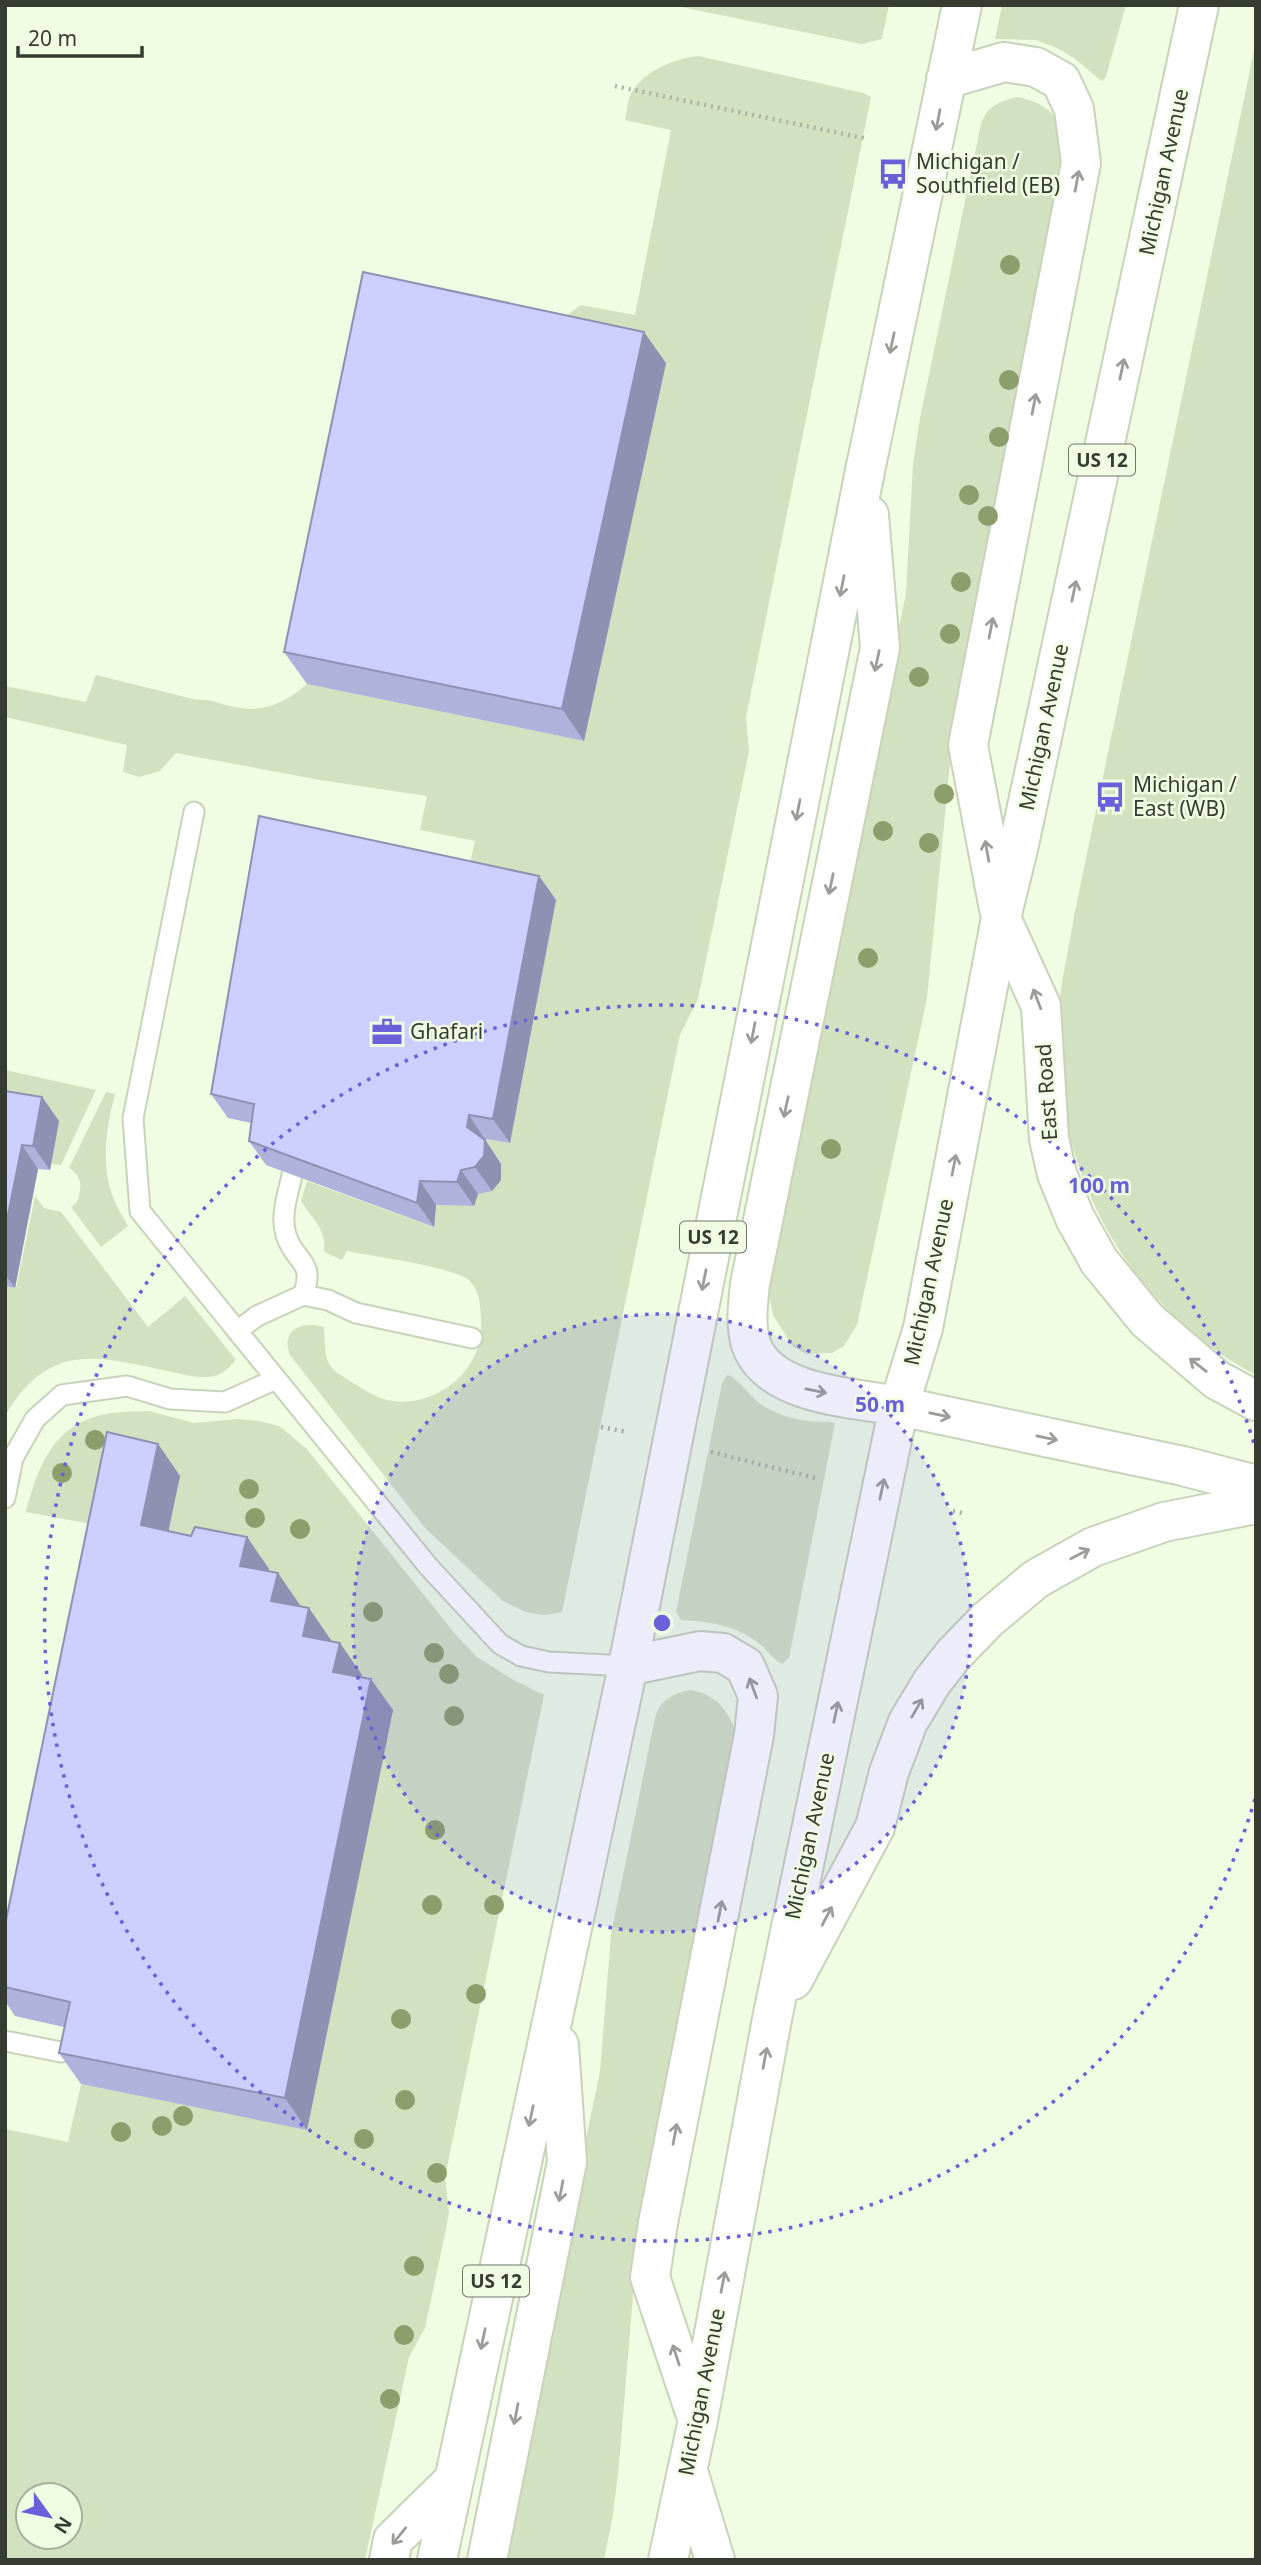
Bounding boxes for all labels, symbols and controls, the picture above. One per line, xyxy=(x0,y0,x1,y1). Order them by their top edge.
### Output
scale bar xyxy=(18,14,142,58)
text: 20 m xyxy=(28,24,77,52)
street label: Michigan Avenue xyxy=(1132,86,1194,258)
one-way arrow xyxy=(931,108,944,131)
place label: Michigan / Southfield (EB) xyxy=(916,147,1060,199)
bus stop icon: Michigan / Southfield (EB) xyxy=(876,157,910,191)
one-way arrow xyxy=(1071,170,1085,193)
one-way arrow xyxy=(885,331,899,354)
one-way arrow xyxy=(1115,358,1129,381)
one-way arrow xyxy=(1028,394,1041,416)
road number: US 12 xyxy=(1069,444,1135,475)
one-way arrow xyxy=(835,574,849,597)
one-way arrow xyxy=(1067,580,1081,603)
one-way arrow xyxy=(984,617,998,640)
street label: Michigan Avenue xyxy=(1012,641,1074,813)
one-way arrow xyxy=(870,649,884,672)
place label: Michigan / East (WB) xyxy=(1133,770,1237,822)
bus stop icon: Michigan / East (WB) xyxy=(1093,780,1127,814)
one-way arrow xyxy=(790,798,804,821)
one-way arrow xyxy=(980,840,993,863)
one-way arrow xyxy=(824,872,838,895)
one-way arrow xyxy=(1029,988,1042,1010)
office icon: Ghafari xyxy=(370,1015,404,1049)
place label: Ghafari xyxy=(410,1017,483,1045)
one-way arrow xyxy=(746,1021,760,1044)
street label: East Road xyxy=(1029,1043,1063,1141)
one-way arrow xyxy=(778,1095,792,1118)
one-way arrow xyxy=(948,1154,962,1176)
text: 100 m xyxy=(1068,1171,1130,1199)
street label: Michigan Avenue xyxy=(897,1196,959,1368)
road number: US 12 xyxy=(680,1222,746,1252)
one-way arrow xyxy=(697,1268,711,1291)
one-way arrow xyxy=(1189,1358,1208,1373)
one-way arrow xyxy=(805,1384,827,1398)
text: 50 m xyxy=(855,1390,905,1418)
one-way arrow xyxy=(928,1409,951,1423)
one-way arrow xyxy=(1035,1431,1058,1445)
one-way arrow xyxy=(875,1478,889,1501)
one-way arrow xyxy=(1069,1546,1090,1560)
centre of rings xyxy=(650,1611,674,1635)
one-way arrow xyxy=(746,1677,758,1699)
one-way arrow xyxy=(910,1698,924,1718)
one-way arrow xyxy=(829,1701,843,1724)
street label: Michigan Avenue xyxy=(778,1750,840,1922)
one-way arrow xyxy=(713,1900,727,1923)
one-way arrow xyxy=(821,1906,835,1926)
one-way arrow xyxy=(759,2047,772,2070)
one-way arrow xyxy=(523,2104,537,2127)
one-way arrow xyxy=(669,2123,683,2146)
one-way arrow xyxy=(554,2179,568,2202)
road number: US 12 xyxy=(463,2266,529,2296)
one-way arrow xyxy=(717,2271,731,2294)
street label: Michigan Avenue xyxy=(671,2306,731,2478)
one-way arrow xyxy=(476,2327,490,2350)
one-way arrow xyxy=(669,2344,682,2366)
one-way arrow xyxy=(509,2402,522,2425)
north arrow xyxy=(14,2481,84,2551)
text: N xyxy=(48,2512,78,2539)
one-way arrow xyxy=(392,2527,408,2545)

